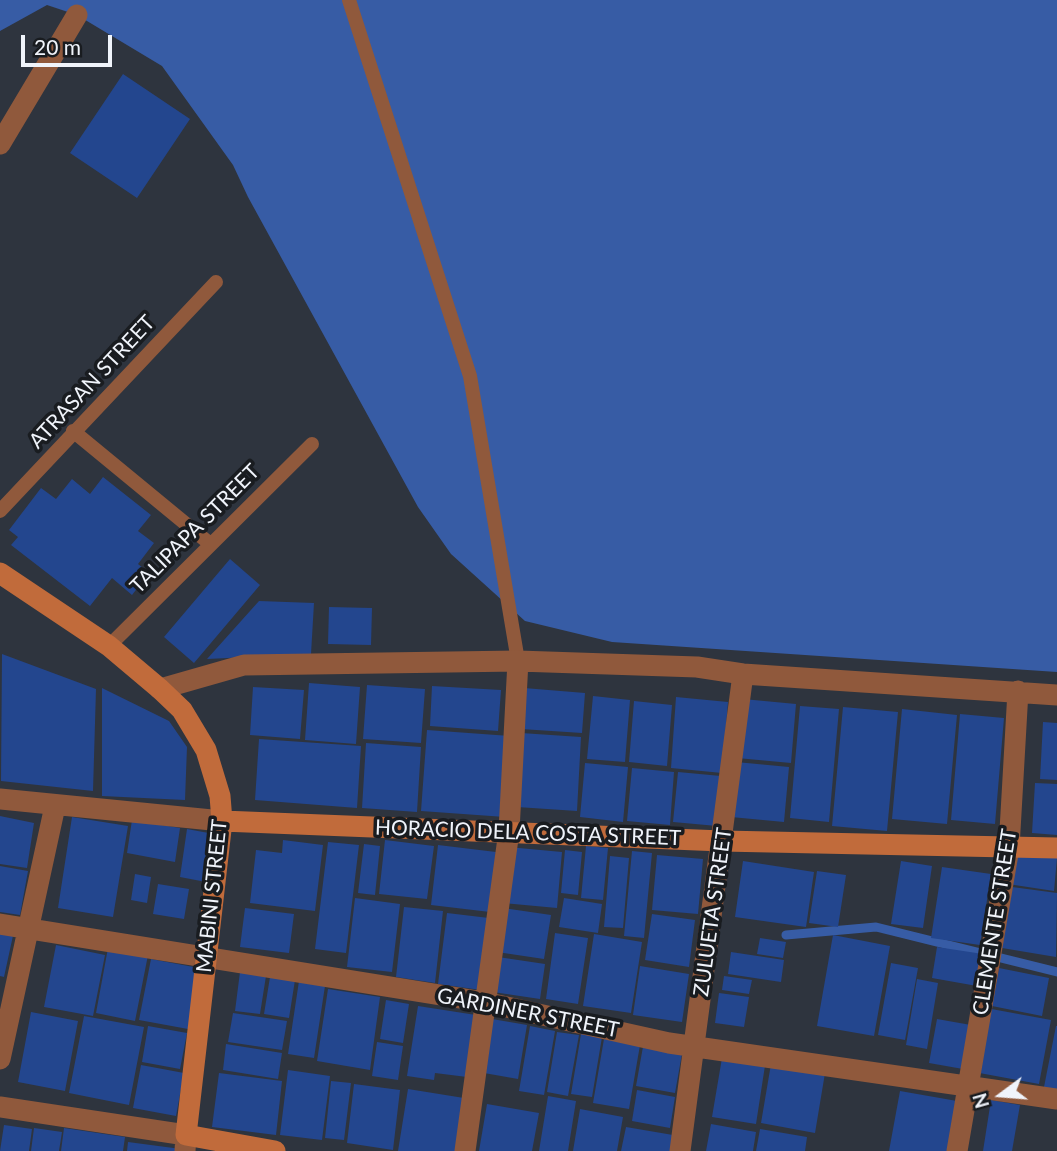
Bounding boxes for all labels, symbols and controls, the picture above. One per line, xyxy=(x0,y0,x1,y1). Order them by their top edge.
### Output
scale bar xyxy=(24,21,116,65)
text: 20 m xyxy=(34,34,81,59)
street label: ATRASAN STREET xyxy=(24,310,160,454)
street label: TALIPAPA STREET xyxy=(125,459,265,599)
street label: HORACIO DELA COSTA STREET xyxy=(374,815,682,851)
street label: MABINI STREET xyxy=(191,818,233,974)
street label: ZULUETA STREET xyxy=(689,826,737,998)
street label: CLEMENTE STREET xyxy=(968,827,1022,1017)
street label: GARDINER STREET xyxy=(435,983,621,1043)
north arrow xyxy=(966,1060,1036,1130)
text: N xyxy=(967,1091,993,1111)

